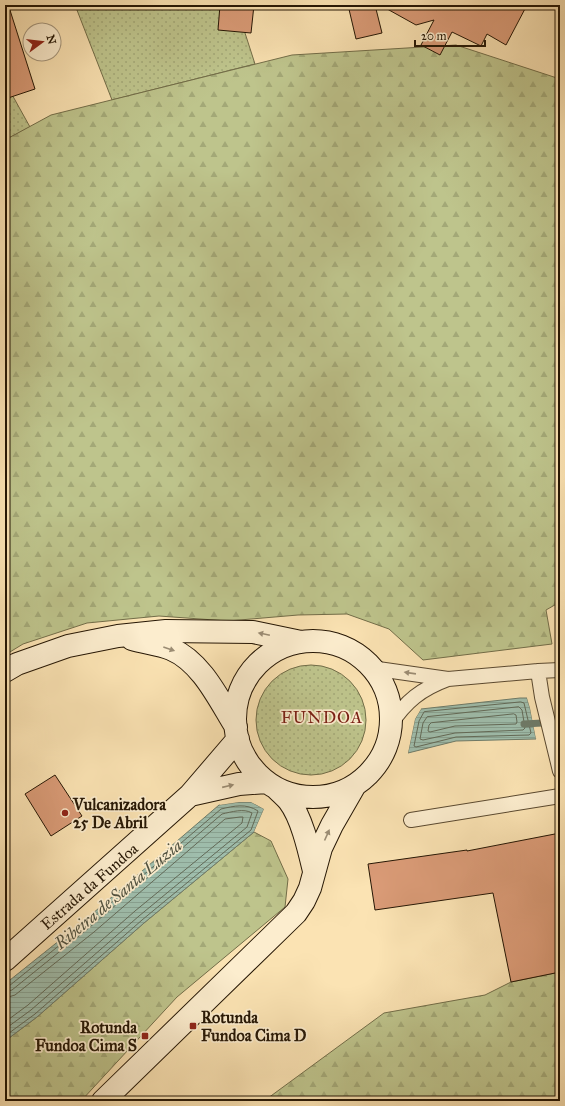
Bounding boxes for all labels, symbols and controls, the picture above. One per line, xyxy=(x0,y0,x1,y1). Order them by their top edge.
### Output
north arrow xyxy=(22,22,62,62)
scale bar xyxy=(415,22,485,48)
text: 20 m xyxy=(421,29,447,43)
text: N xyxy=(44,33,59,46)
one-way arrow xyxy=(257,630,270,636)
one-way arrow xyxy=(163,647,175,653)
one-way arrow xyxy=(404,670,416,676)
district label: FUNDOA xyxy=(281,707,363,728)
one-way arrow xyxy=(222,783,235,789)
place label: Vulcanizadora 25 De Abril xyxy=(72,795,167,832)
marker: Vulcanizadora 25 De Abril xyxy=(60,808,70,818)
one-way arrow xyxy=(324,830,330,841)
water label: Ribeira de Santa Luzia xyxy=(50,835,186,954)
street label: Estrada da Fundoa xyxy=(37,839,142,934)
place label: Rotunda Fundoa Cima D xyxy=(201,1008,307,1045)
place label: Rotunda Fundoa Cima S xyxy=(35,1018,138,1055)
marker: Rotunda Fundoa Cima D xyxy=(188,1021,198,1031)
marker: Rotunda Fundoa Cima S xyxy=(140,1031,150,1041)

